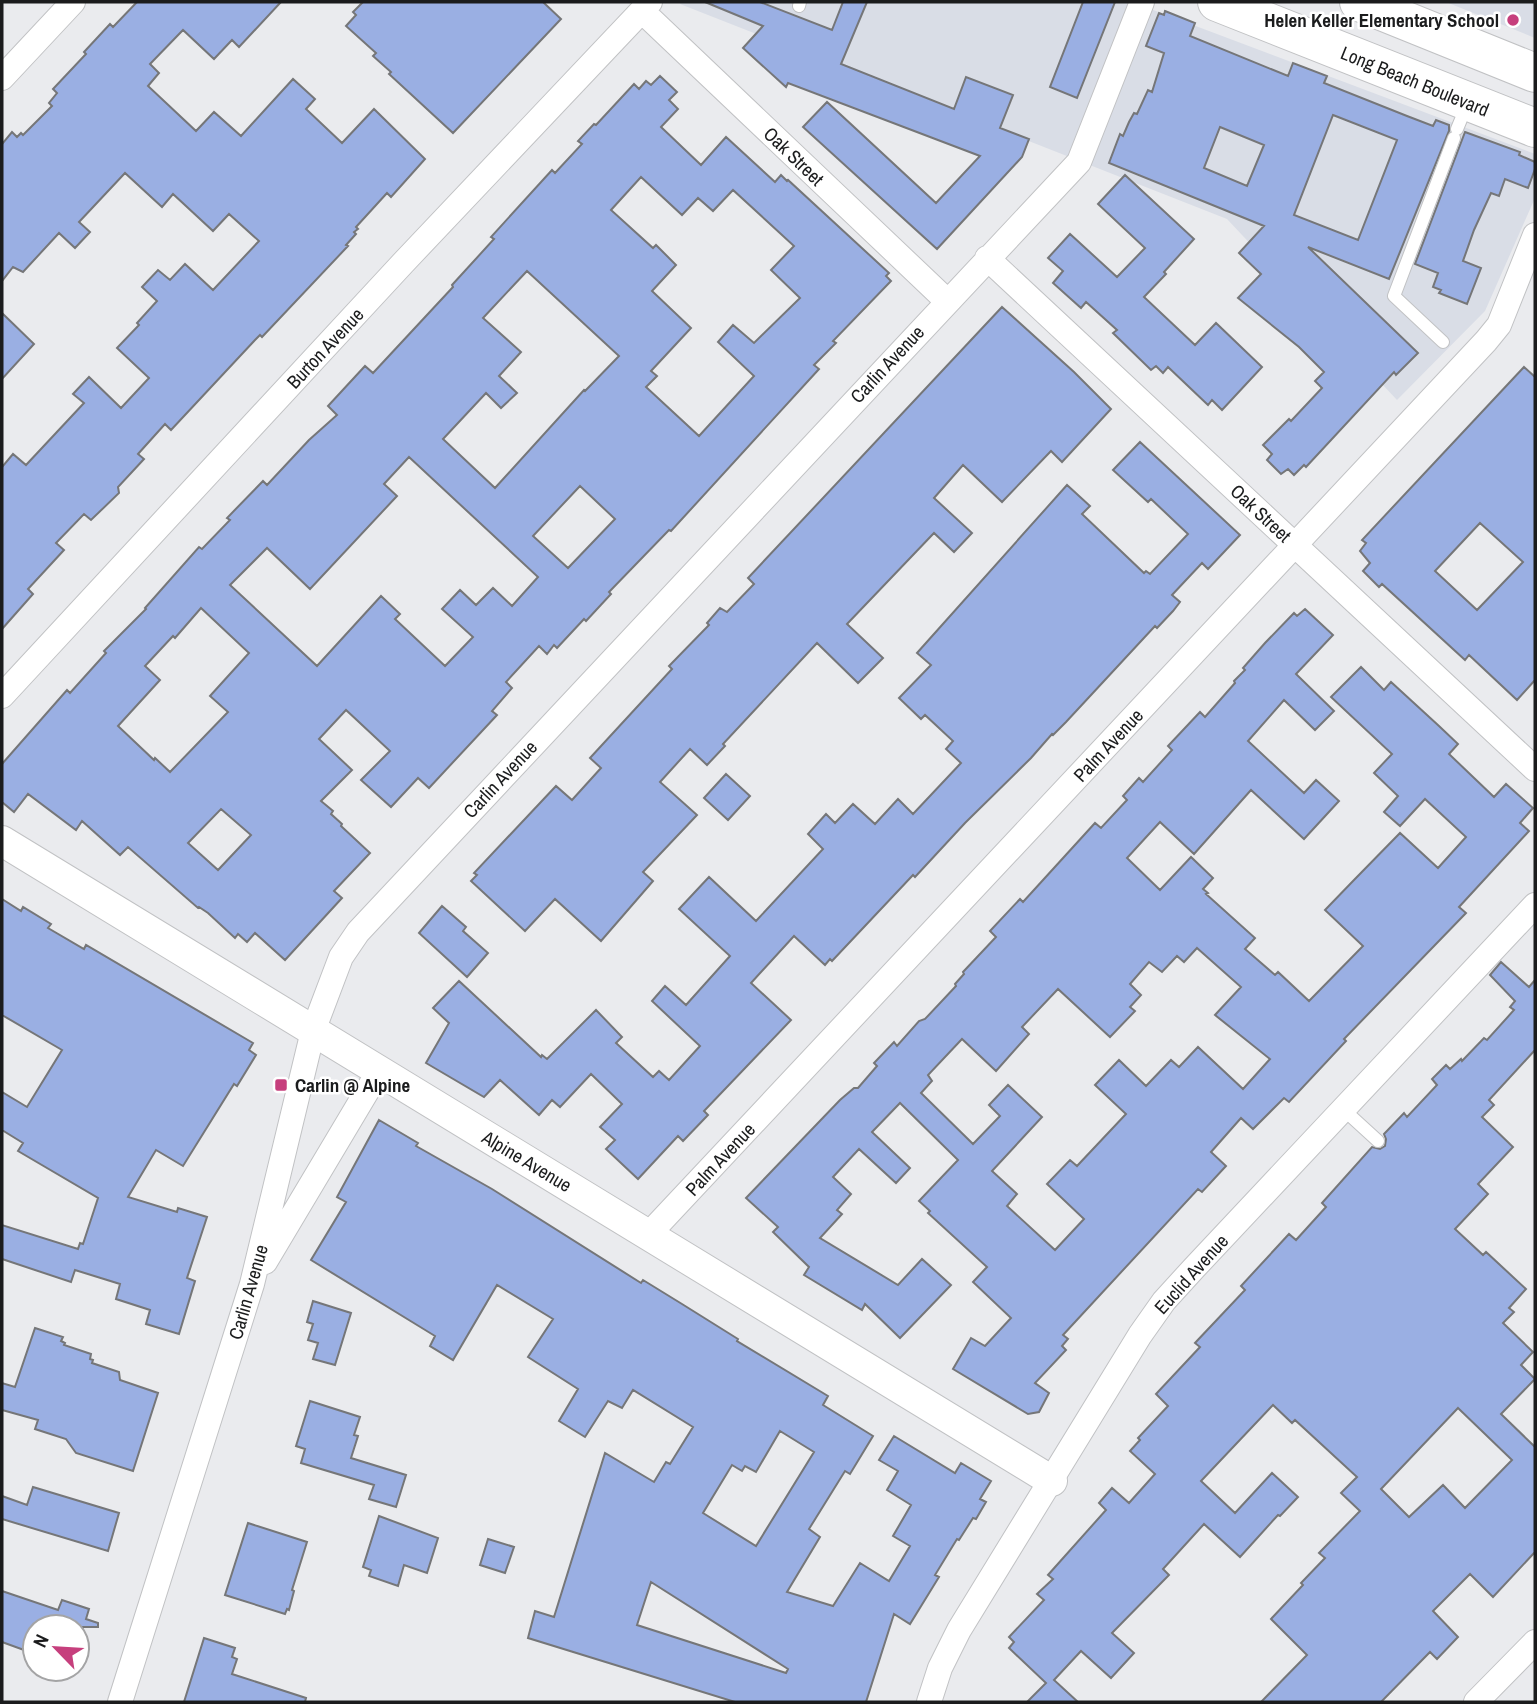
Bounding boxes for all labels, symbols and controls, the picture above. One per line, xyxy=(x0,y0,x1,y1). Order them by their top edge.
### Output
place label: Helen Keller Elementary School xyxy=(1264,7,1499,33)
marker: Helen Keller Elementary School xyxy=(1505,12,1521,28)
street label: Long Beach Boulevard xyxy=(1337,39,1493,123)
street label: Oak Street xyxy=(758,121,830,192)
street label: Burton Avenue xyxy=(281,302,369,394)
street label: Carlin Avenue xyxy=(844,319,930,409)
street label: Oak Street xyxy=(1225,478,1298,548)
street label: Palm Avenue xyxy=(1067,703,1149,787)
street label: Carlin Avenue xyxy=(457,734,543,824)
place label: Carlin @ Alpine xyxy=(295,1072,410,1098)
marker: Carlin @ Alpine xyxy=(273,1077,289,1093)
street label: Palm Avenue xyxy=(679,1117,761,1201)
street label: Alpine Avenue xyxy=(476,1124,577,1198)
street label: Euclid Avenue xyxy=(1148,1228,1234,1320)
street label: Carlin Avenue xyxy=(222,1242,274,1342)
north arrow xyxy=(21,1613,91,1683)
text: N xyxy=(26,1630,55,1651)

